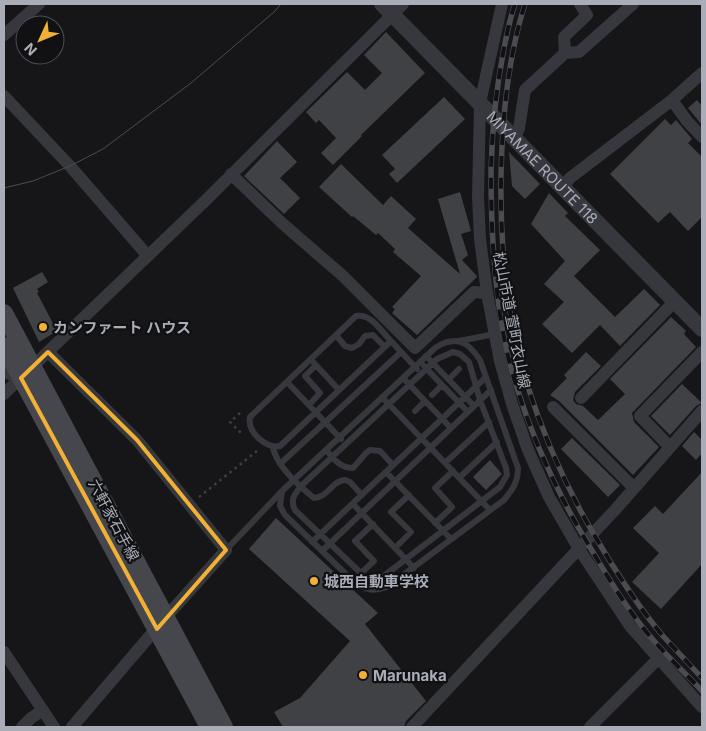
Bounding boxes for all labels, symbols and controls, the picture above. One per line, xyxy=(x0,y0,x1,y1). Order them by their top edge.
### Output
north arrow xyxy=(15,15,65,65)
text: N xyxy=(20,40,40,59)
street label: MIYAMAE ROUTE 118 xyxy=(483,107,602,228)
street label: 松山市道 萱町衣山線 xyxy=(489,250,535,390)
place label: カンファート ハウス xyxy=(53,318,191,337)
marker: カンファート ハウス xyxy=(37,321,49,333)
street label: 六軒家石手線 xyxy=(84,476,144,564)
place label: 城西自動車学校 xyxy=(324,572,429,591)
marker: 城西自動車学校 xyxy=(308,575,320,587)
place label: Marunaka xyxy=(373,666,447,685)
marker: Marunaka xyxy=(357,669,369,681)

